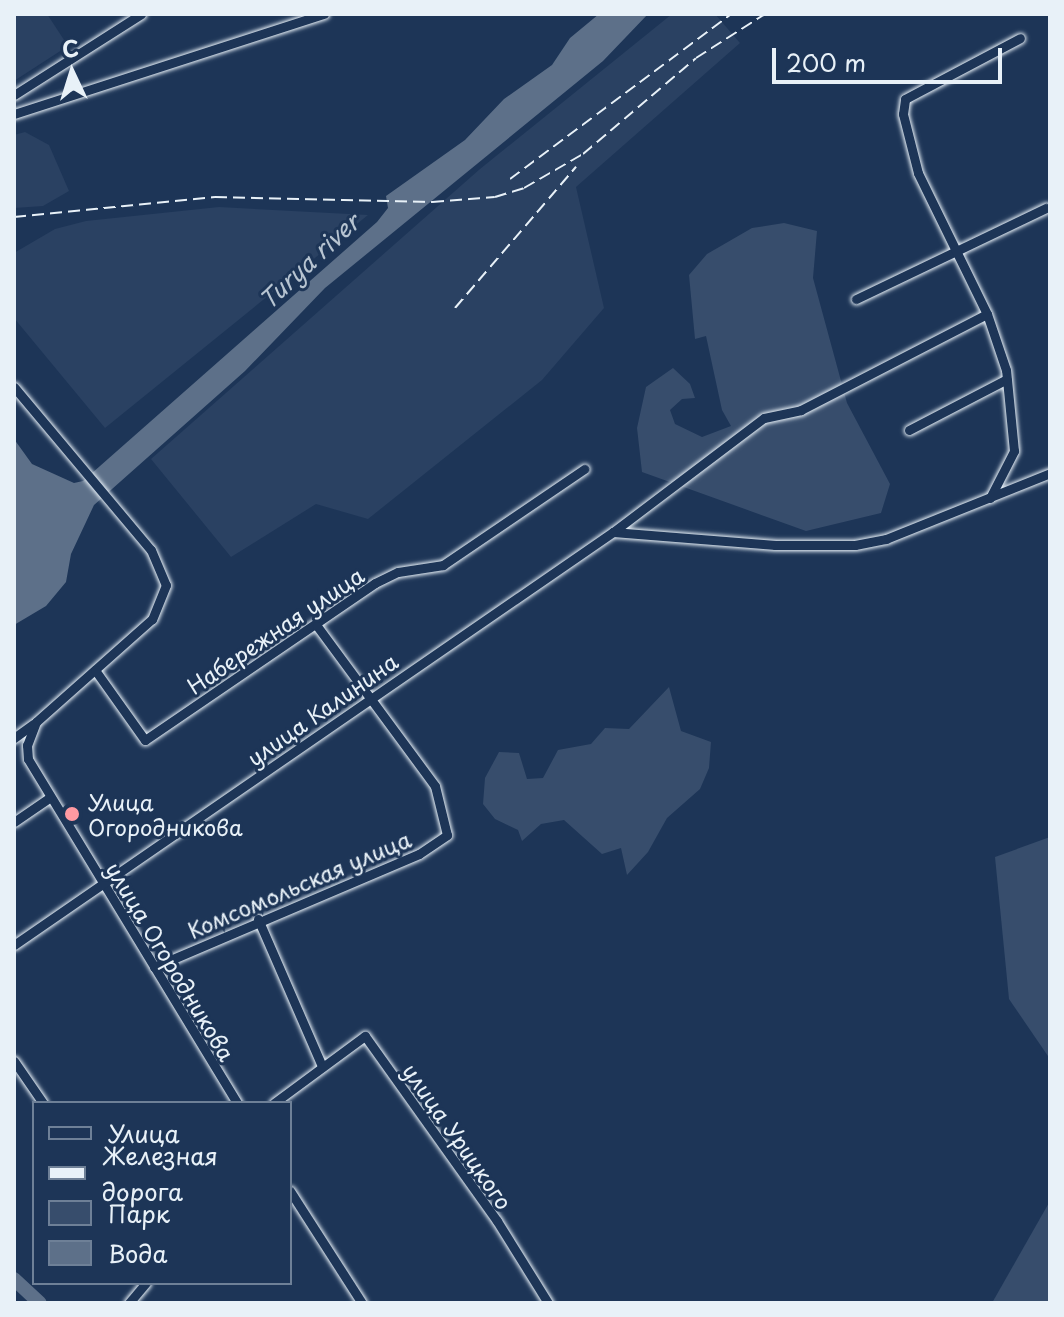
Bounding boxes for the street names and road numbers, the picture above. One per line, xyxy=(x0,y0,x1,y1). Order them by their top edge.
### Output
street label: Набережная улица xyxy=(181,561,369,699)
street label: улица Калинина xyxy=(241,647,403,771)
street label: Комсомольская улица xyxy=(183,825,415,943)
street label: улица Огородникова xyxy=(101,857,241,1065)
street label: улица Урицкого xyxy=(397,1057,519,1215)

